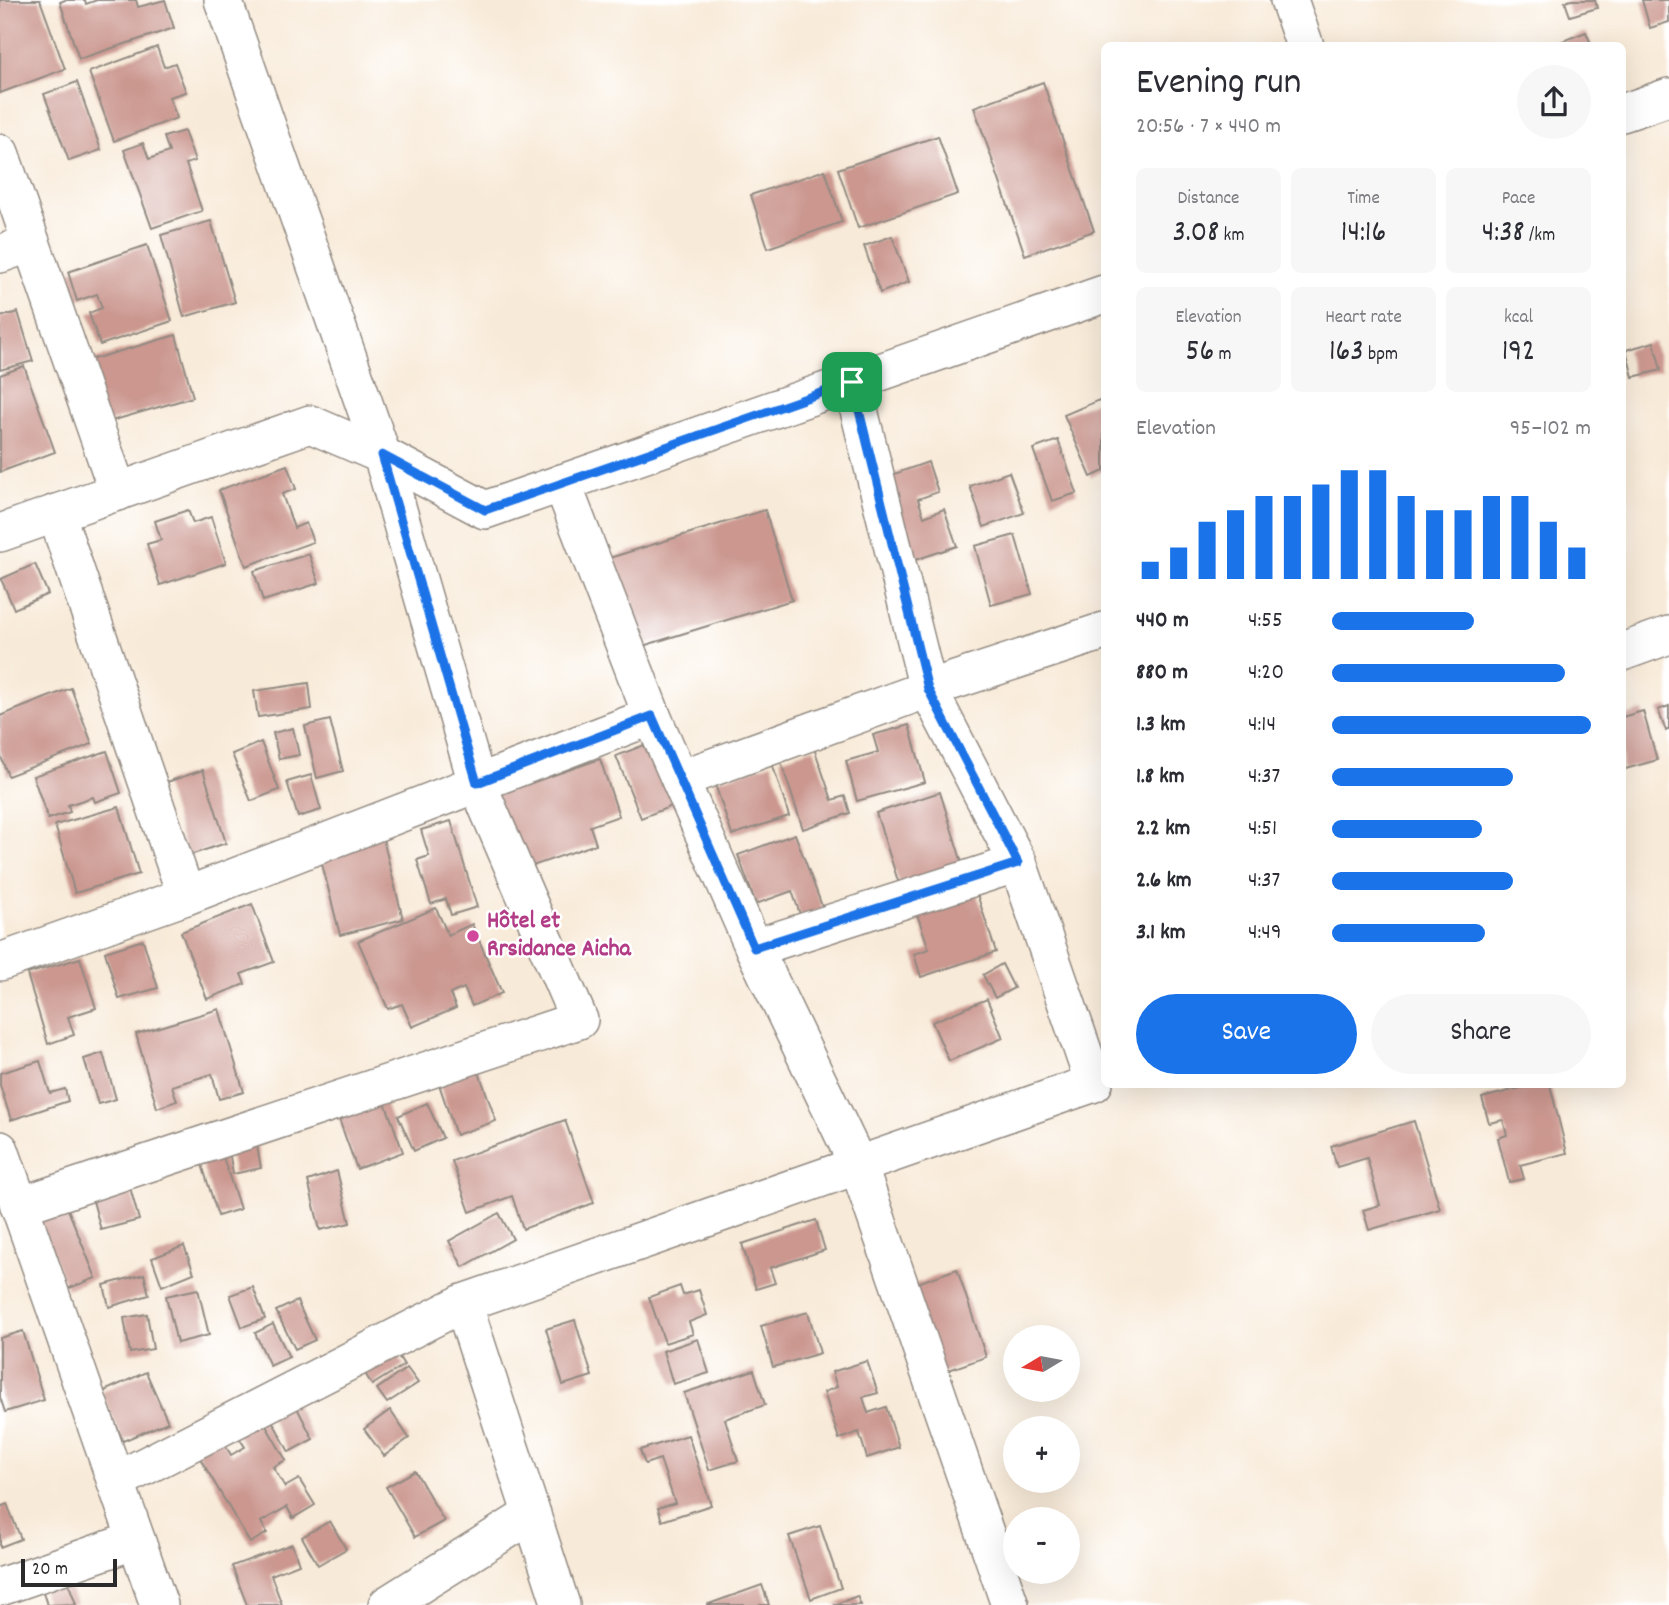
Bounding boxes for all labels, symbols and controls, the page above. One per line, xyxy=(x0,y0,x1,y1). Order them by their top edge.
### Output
text: Evening run xyxy=(1136,57,1301,112)
button: share xyxy=(1517,65,1591,139)
text: 20:56 · 7 × 440 m xyxy=(1136,111,1281,144)
text: Distance xyxy=(1178,186,1239,213)
text: Time xyxy=(1347,186,1380,213)
text: Pace xyxy=(1502,186,1535,213)
text: 3.08 xyxy=(1173,213,1219,256)
text: 14:16 xyxy=(1341,213,1386,256)
text: 4:38 xyxy=(1482,213,1525,256)
text: km xyxy=(1219,223,1244,250)
text: /km xyxy=(1525,223,1555,250)
text: Elevation xyxy=(1175,305,1242,332)
text: Heart rate xyxy=(1325,305,1402,332)
text: kcal xyxy=(1504,305,1533,332)
text: 56 xyxy=(1186,332,1214,375)
text: 163 xyxy=(1329,332,1364,375)
text: 192 xyxy=(1502,332,1535,375)
text: m xyxy=(1214,342,1232,369)
text: bpm xyxy=(1364,342,1398,369)
pin xyxy=(822,352,882,412)
icon: arrive xyxy=(833,363,871,401)
text: Elevation xyxy=(1136,413,1216,446)
text: 95–102 m xyxy=(1510,413,1591,446)
text: 440 m xyxy=(1136,605,1189,638)
text: 4:55 xyxy=(1248,605,1283,638)
text: 880 m xyxy=(1136,657,1188,690)
text: 4:20 xyxy=(1248,657,1284,690)
text: 1.3 km xyxy=(1136,709,1186,742)
text: 4:14 xyxy=(1248,709,1276,742)
text: 1.8 km xyxy=(1136,761,1185,794)
text: 4:37 xyxy=(1248,761,1280,794)
text: 2.2 km xyxy=(1136,813,1190,846)
text: 4:51 xyxy=(1248,813,1277,846)
text: 2.6 km xyxy=(1136,865,1192,898)
text: 4:37 xyxy=(1248,865,1280,898)
place label: Hôtel et Rrsidance Aicha xyxy=(487,905,632,967)
text: 3.1 km xyxy=(1136,917,1186,950)
text: 4:49 xyxy=(1248,917,1281,950)
marker: Hôtel et Rrsidance Aicha xyxy=(465,928,481,944)
button: Save xyxy=(1136,994,1357,1074)
button: Share xyxy=(1371,994,1591,1074)
north arrow xyxy=(1003,1325,1080,1402)
map controls xyxy=(1003,1325,1080,1584)
button: + xyxy=(1003,1416,1080,1493)
button: − xyxy=(1003,1507,1080,1584)
scale bar xyxy=(21,1556,117,1588)
text: 20 m xyxy=(32,1557,68,1584)

